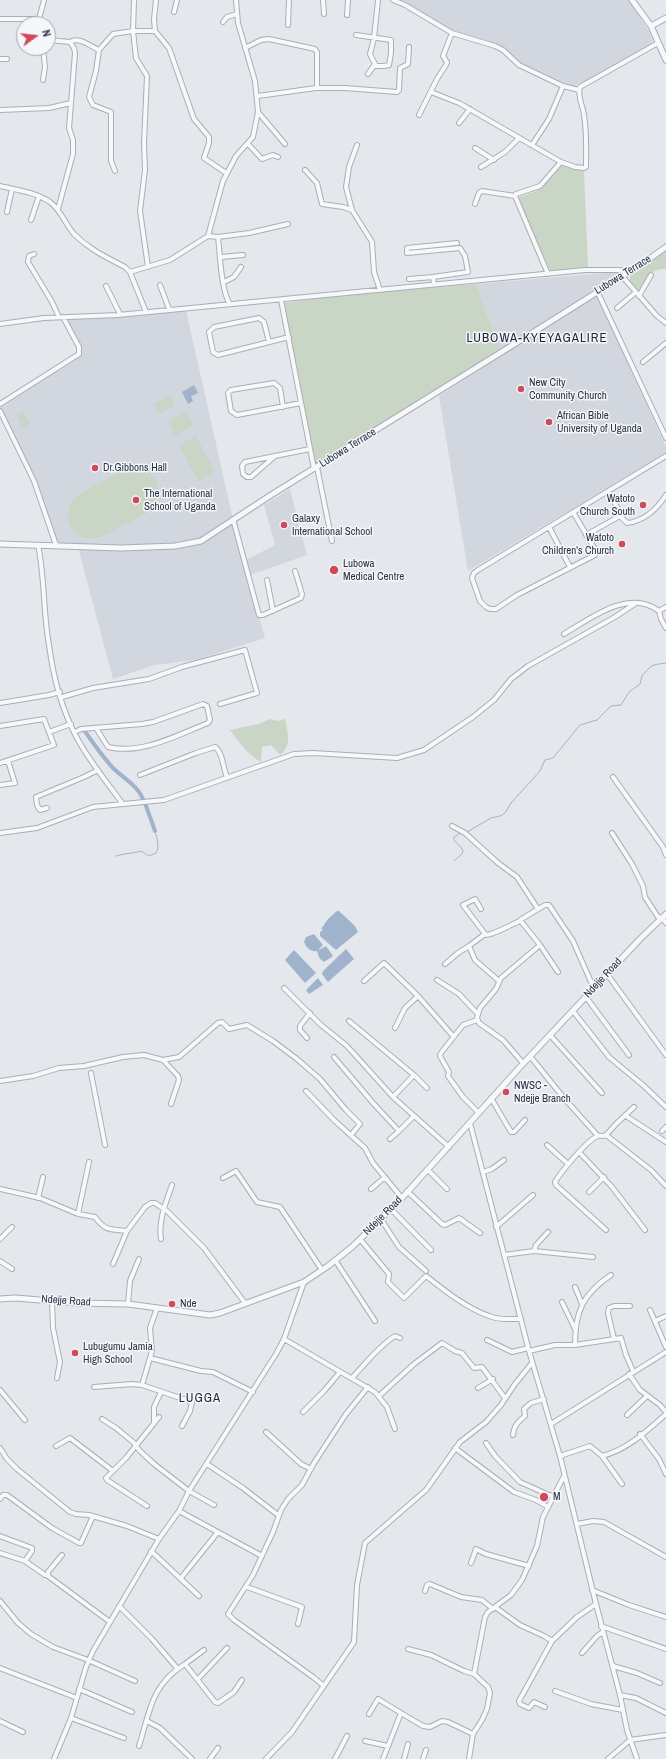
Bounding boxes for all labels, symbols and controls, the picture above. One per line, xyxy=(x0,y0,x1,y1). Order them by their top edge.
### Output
north arrow xyxy=(16,16,56,56)
text: N xyxy=(39,28,54,38)
street label: Lubowa Terrace xyxy=(592,252,654,298)
district label: LUBOWA-KYEYAGALIRE xyxy=(466,331,608,347)
place label: New City Community Church xyxy=(529,376,607,402)
marker: New City Community Church xyxy=(516,384,526,394)
place label: African Bible University of Uganda xyxy=(557,409,642,435)
marker: African Bible University of Uganda xyxy=(544,417,554,427)
street label: Lubowa Terrace xyxy=(317,425,379,471)
place label: Dr.Gibbons Hall xyxy=(103,461,167,475)
marker: Dr.Gibbons Hall xyxy=(90,463,100,473)
place label: The International School of Uganda xyxy=(144,487,216,513)
place label: Watoto Church South xyxy=(580,492,635,518)
marker: The International School of Uganda xyxy=(131,495,141,505)
marker: Watoto Church South xyxy=(638,500,648,510)
place label: Galaxy International School xyxy=(292,512,372,538)
marker: Galaxy International School xyxy=(279,520,289,530)
place label: Watoto Children's Church xyxy=(542,531,614,557)
marker: Watoto Children's Church xyxy=(617,539,627,549)
place label: Lubowa Medical Centre xyxy=(343,557,404,583)
marker: Lubowa Medical Centre xyxy=(328,564,340,576)
street label: Ndejje Road xyxy=(581,955,625,1001)
place label: NWSC - Ndejje Branch xyxy=(514,1079,571,1105)
marker: NWSC - Ndejje Branch xyxy=(501,1087,511,1097)
street label: Ndejje Road xyxy=(361,1194,405,1238)
street label: Ndejje Road xyxy=(41,1293,91,1309)
place label: Nde xyxy=(180,1297,197,1311)
marker: Nde xyxy=(167,1299,177,1309)
place label: Lubugumu Jamia High School xyxy=(83,1340,153,1366)
marker: Lubugumu Jamia High School xyxy=(70,1348,80,1358)
district label: LUGGA xyxy=(179,1391,221,1407)
place label: M xyxy=(553,1490,561,1504)
marker: M xyxy=(538,1491,550,1503)

